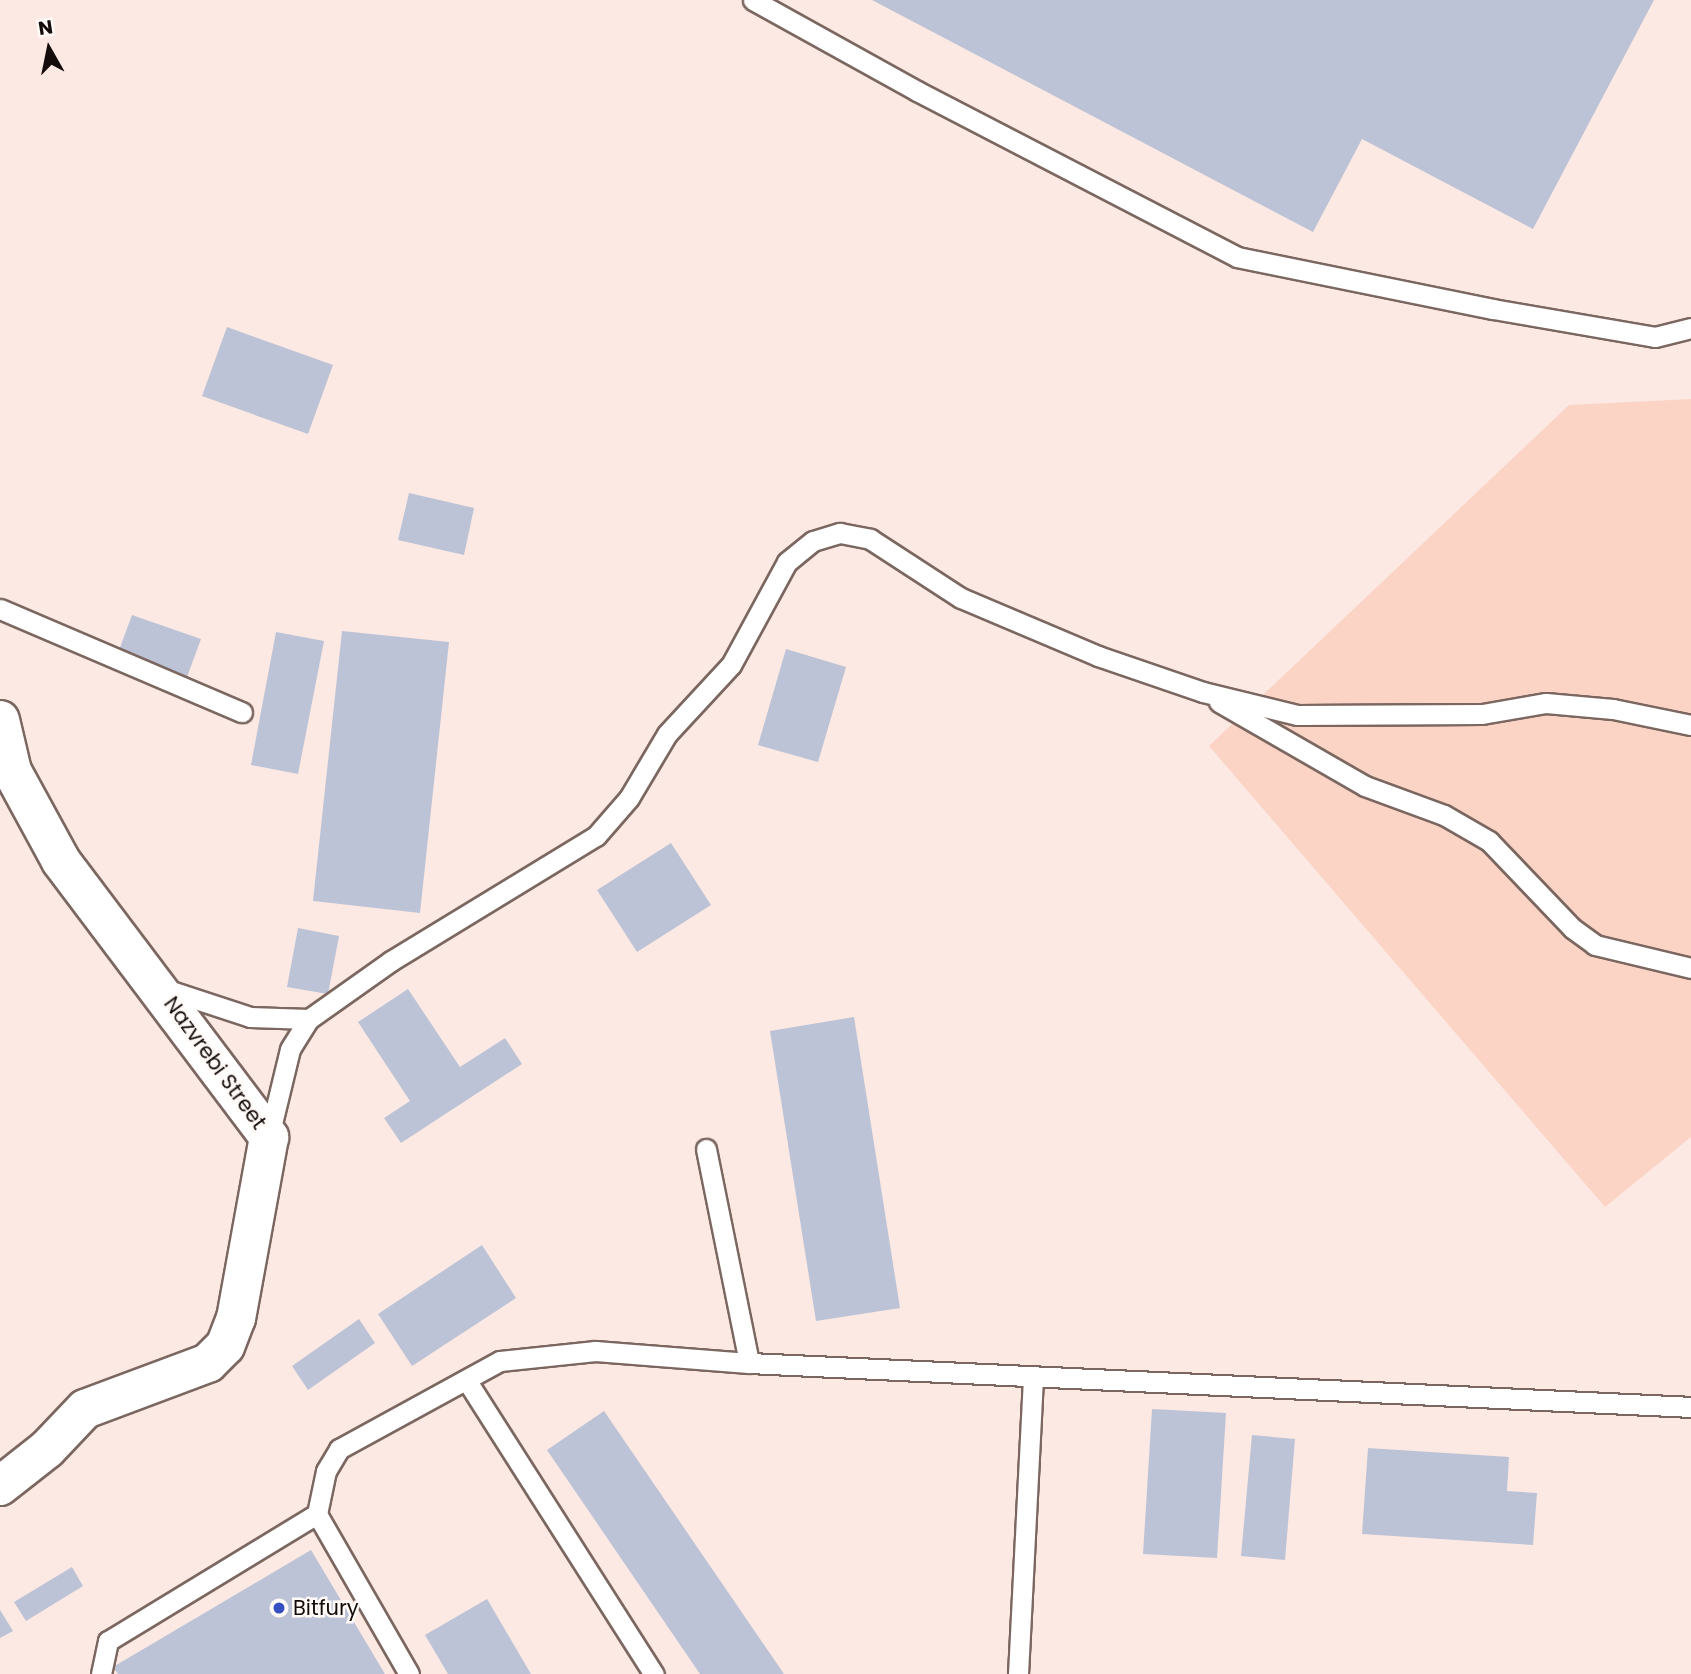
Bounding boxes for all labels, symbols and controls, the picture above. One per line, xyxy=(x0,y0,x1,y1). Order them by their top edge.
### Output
text: N xyxy=(36,13,55,42)
north arrow xyxy=(14,14,84,84)
street label: Nazvrebi Street xyxy=(158,992,272,1134)
place label: Bitfury xyxy=(293,1595,359,1621)
marker: Bitfury xyxy=(271,1600,287,1616)

